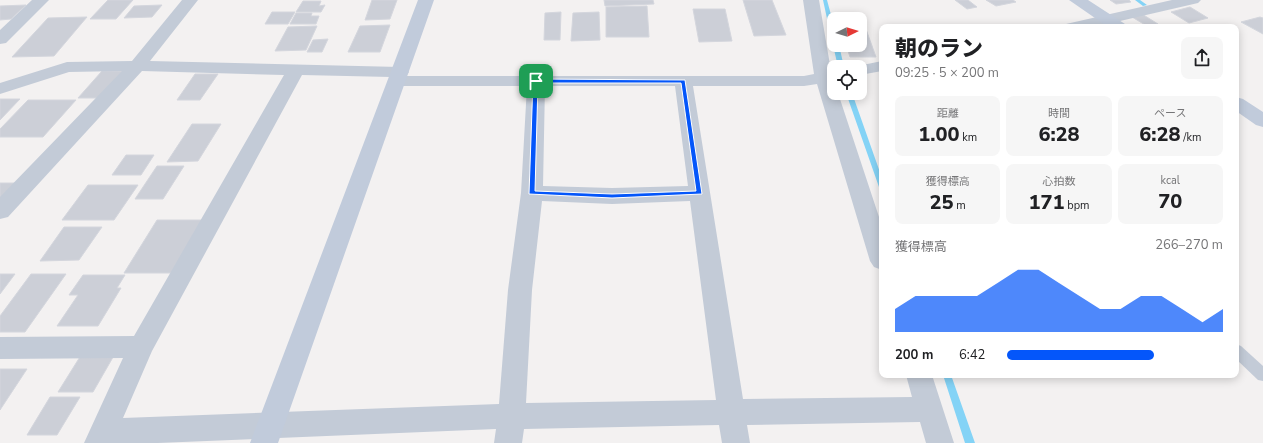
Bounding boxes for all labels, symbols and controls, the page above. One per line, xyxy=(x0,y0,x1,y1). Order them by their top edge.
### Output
north arrow xyxy=(827,12,867,52)
map controls xyxy=(827,12,867,100)
text: 朝のラン xyxy=(895,34,983,64)
button: share xyxy=(1181,37,1223,79)
button: locate xyxy=(827,60,867,100)
pin xyxy=(519,64,553,98)
text: 09:25 · 5 × 200 m xyxy=(895,64,999,82)
icon: arrive xyxy=(525,70,547,92)
text: 距離 xyxy=(937,106,959,121)
text: 時間 xyxy=(1048,106,1070,121)
text: ペース xyxy=(1154,106,1187,121)
text: 1.00 xyxy=(918,121,959,148)
text: 6:28 xyxy=(1038,121,1080,148)
text: 6:28 xyxy=(1139,121,1181,148)
text: km xyxy=(959,130,977,145)
text: /km xyxy=(1181,130,1201,145)
text: kcal xyxy=(1161,173,1180,188)
text: 獲得標高 xyxy=(926,174,970,189)
text: 心拍数 xyxy=(1042,174,1075,189)
text: 70 xyxy=(1158,188,1182,215)
text: 25 xyxy=(930,189,954,216)
text: 171 xyxy=(1028,189,1064,216)
text: m xyxy=(954,198,966,213)
text: bpm xyxy=(1064,198,1090,213)
text: 266–270 m xyxy=(1155,236,1223,254)
text: 獲得標高 xyxy=(895,238,947,256)
text: 200 m xyxy=(895,346,933,364)
text: 6:42 xyxy=(959,346,985,364)

